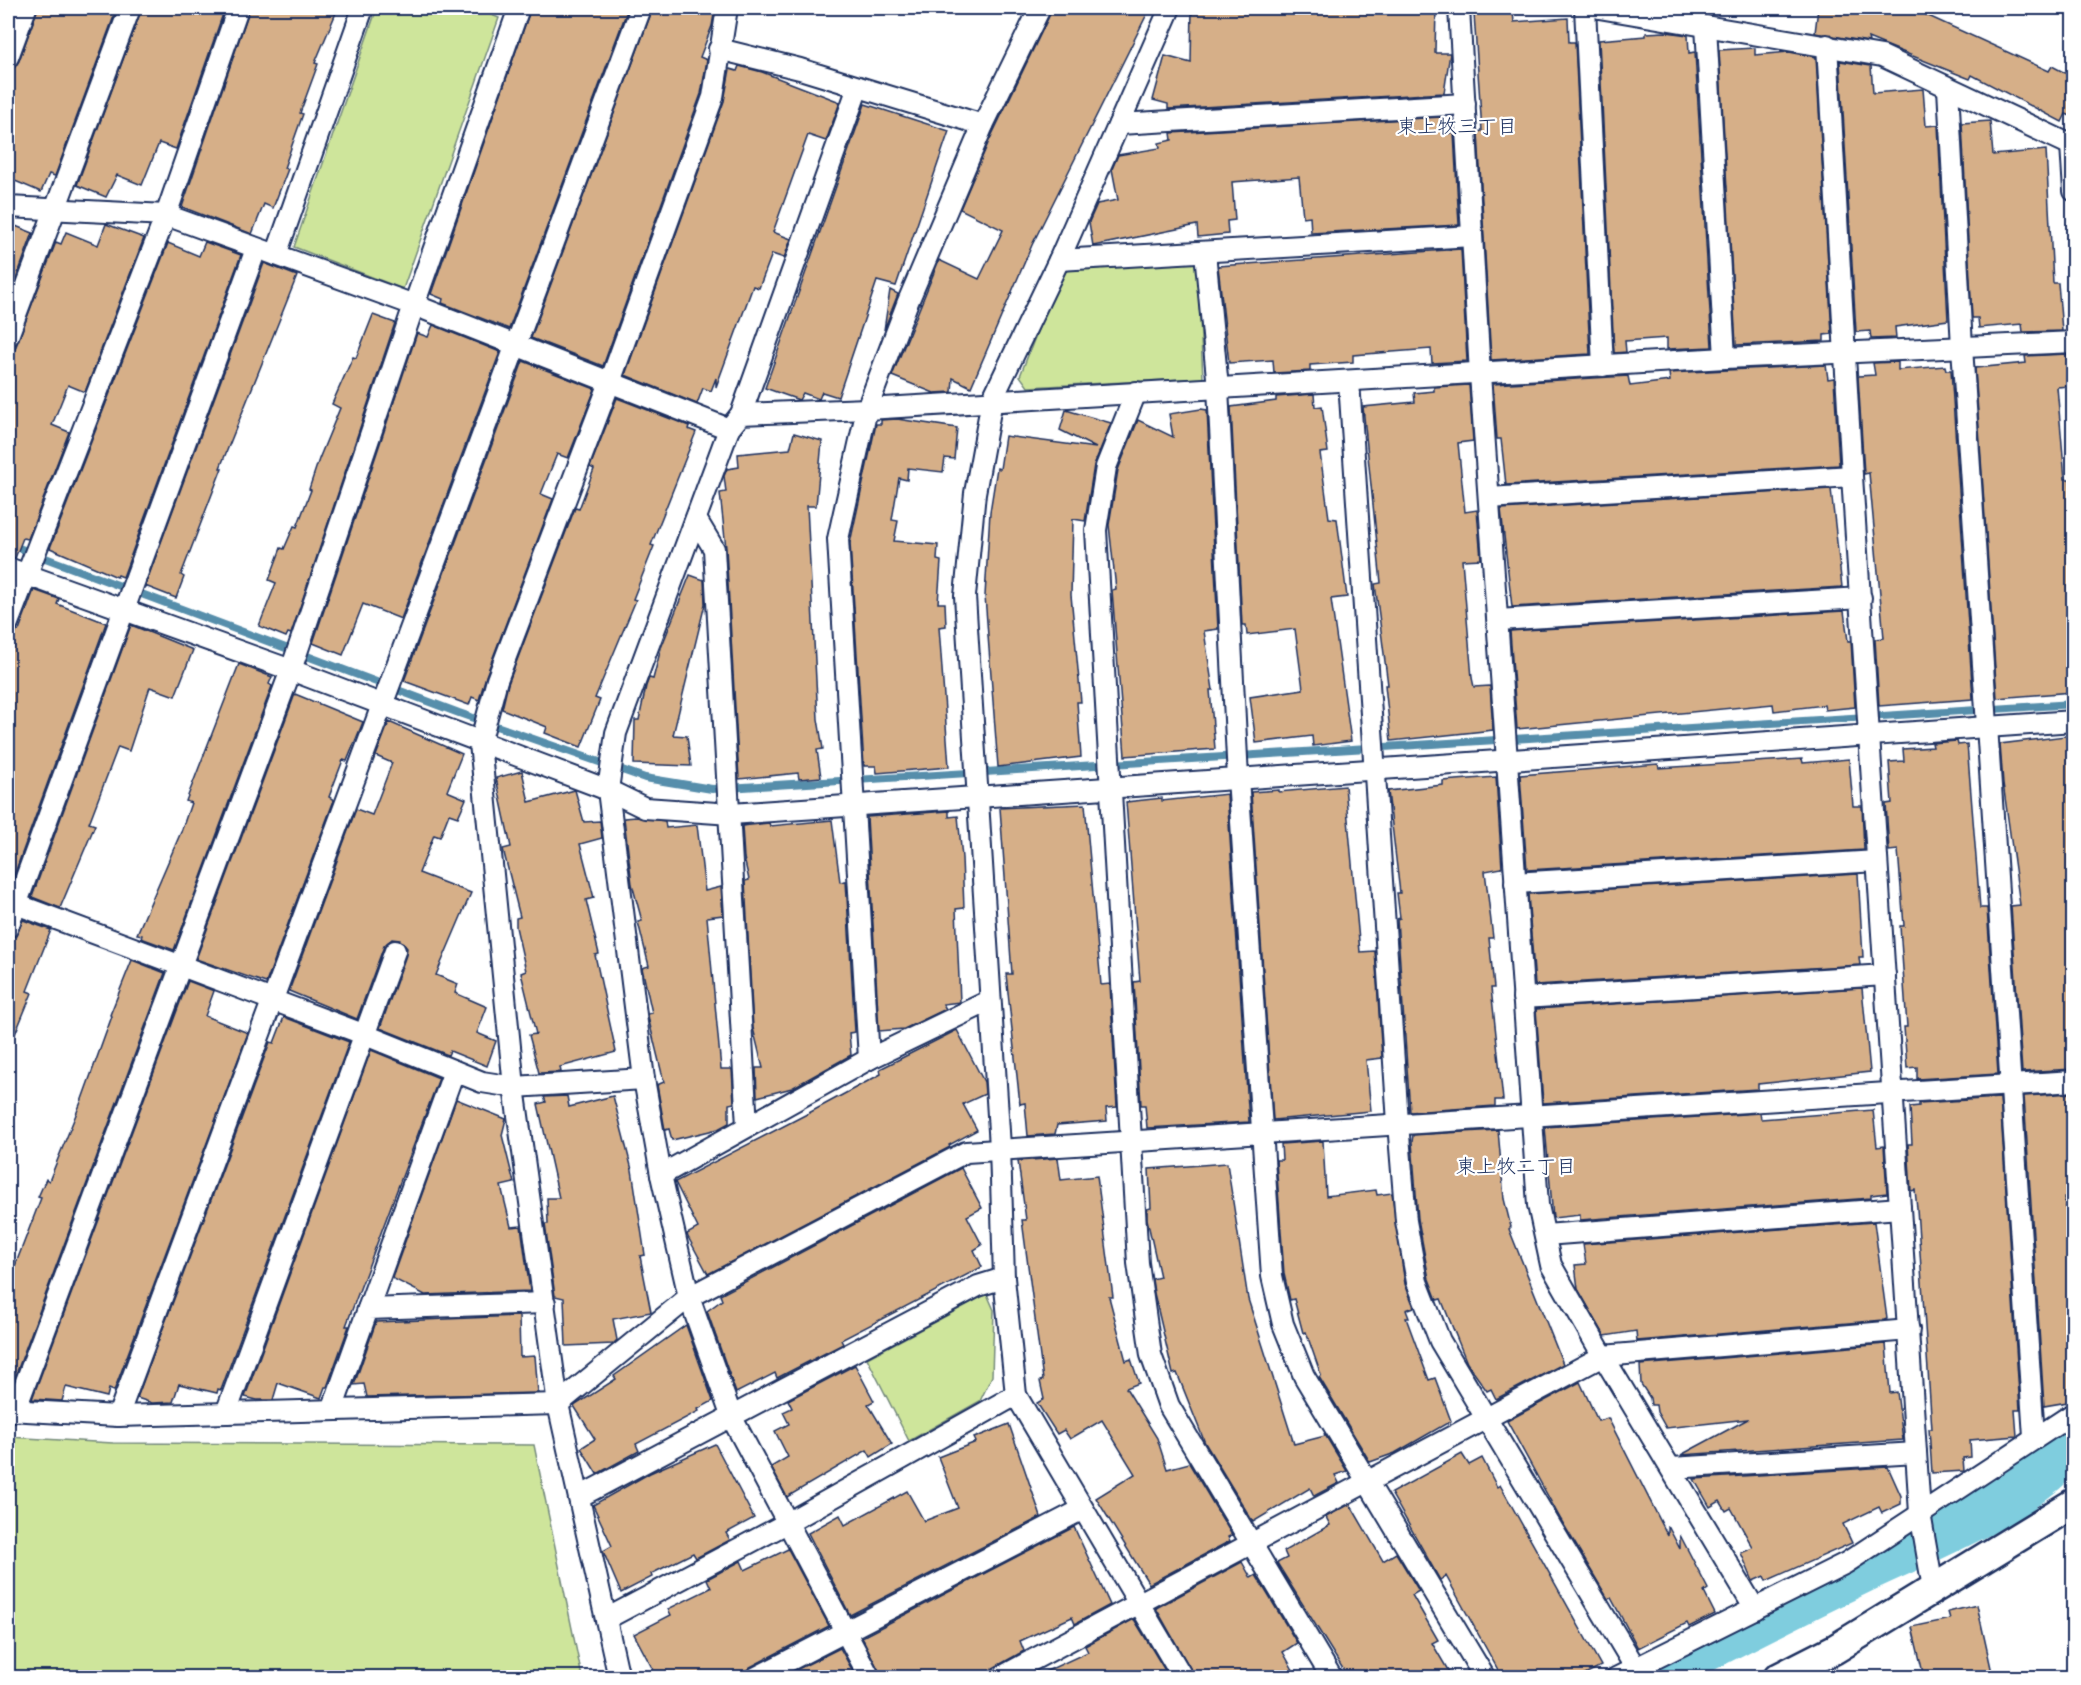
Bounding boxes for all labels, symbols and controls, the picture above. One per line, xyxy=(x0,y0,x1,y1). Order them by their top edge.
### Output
district label: 東上牧三丁目 xyxy=(1397,112,1517,144)
district label: 東上牧二丁目 xyxy=(1456,1152,1576,1184)

